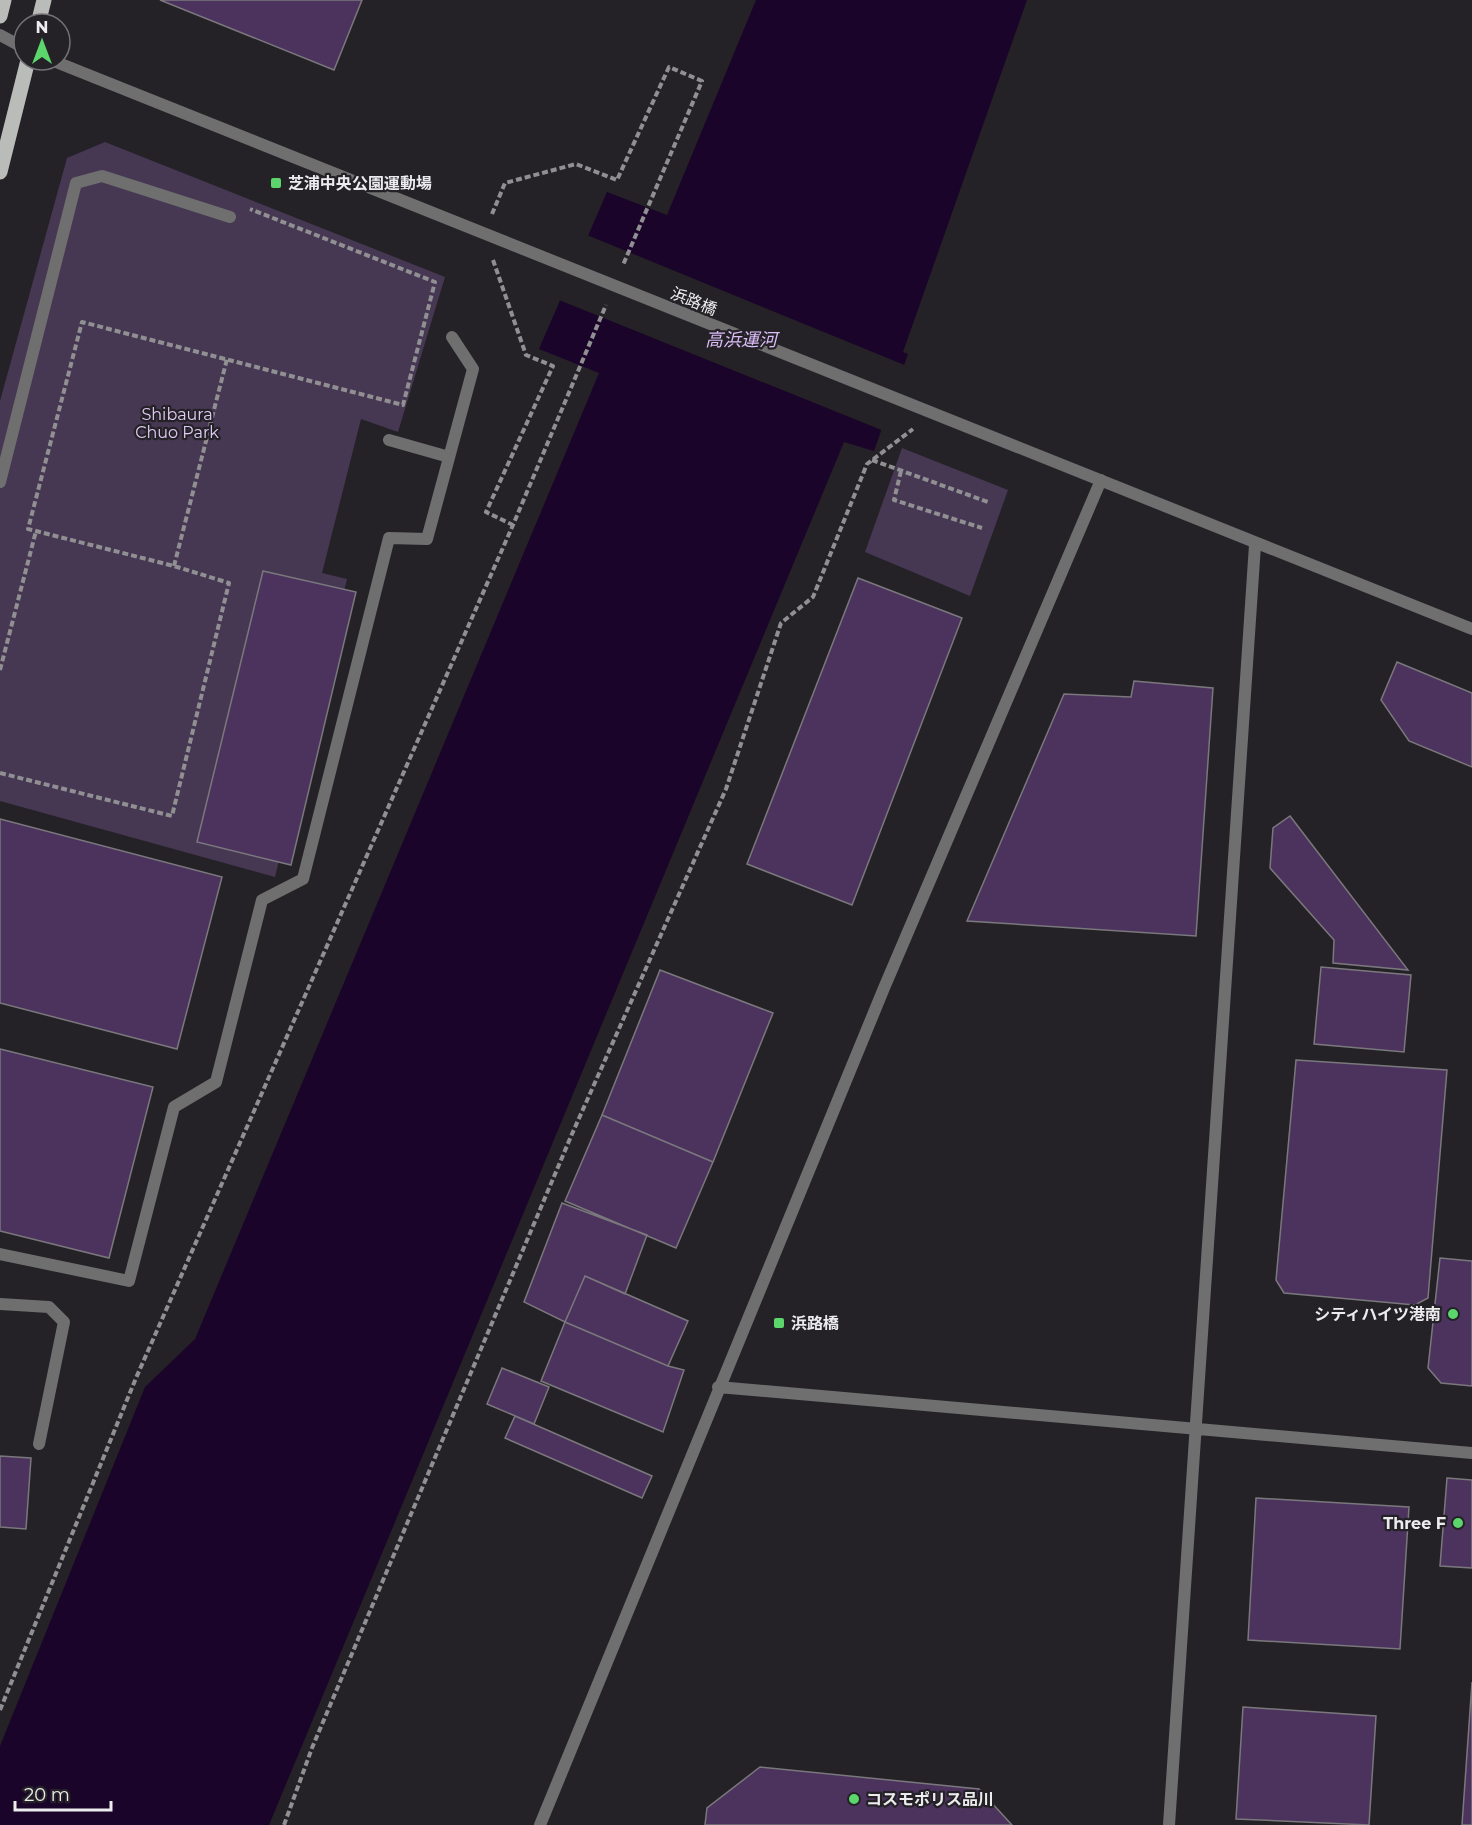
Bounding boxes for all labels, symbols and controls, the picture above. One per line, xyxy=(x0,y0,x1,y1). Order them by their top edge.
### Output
north arrow xyxy=(12,12,72,72)
text: N xyxy=(36,18,48,37)
place label: 芝浦中央公園運動場 xyxy=(288,174,432,193)
marker: 芝浦中央公園運動場 xyxy=(269,176,283,190)
street label: 浜路橋 xyxy=(668,284,720,319)
water label: 高浜運河 xyxy=(705,329,780,351)
park label: Shibaura Chuo Park xyxy=(135,405,219,442)
place label: シティハイツ港南 xyxy=(1314,1305,1441,1324)
marker: シティハイツ港南 xyxy=(1446,1307,1460,1321)
place label: 浜路橋 xyxy=(791,1314,839,1333)
marker: 浜路橋 xyxy=(772,1316,786,1330)
place label: Three F xyxy=(1383,1514,1446,1533)
marker: Three F xyxy=(1451,1516,1465,1530)
scale bar xyxy=(15,1774,111,1812)
text: 20 m xyxy=(24,1784,70,1806)
place label: コスモポリス品川 xyxy=(866,1790,994,1809)
marker: コスモポリス品川 xyxy=(847,1792,861,1806)

